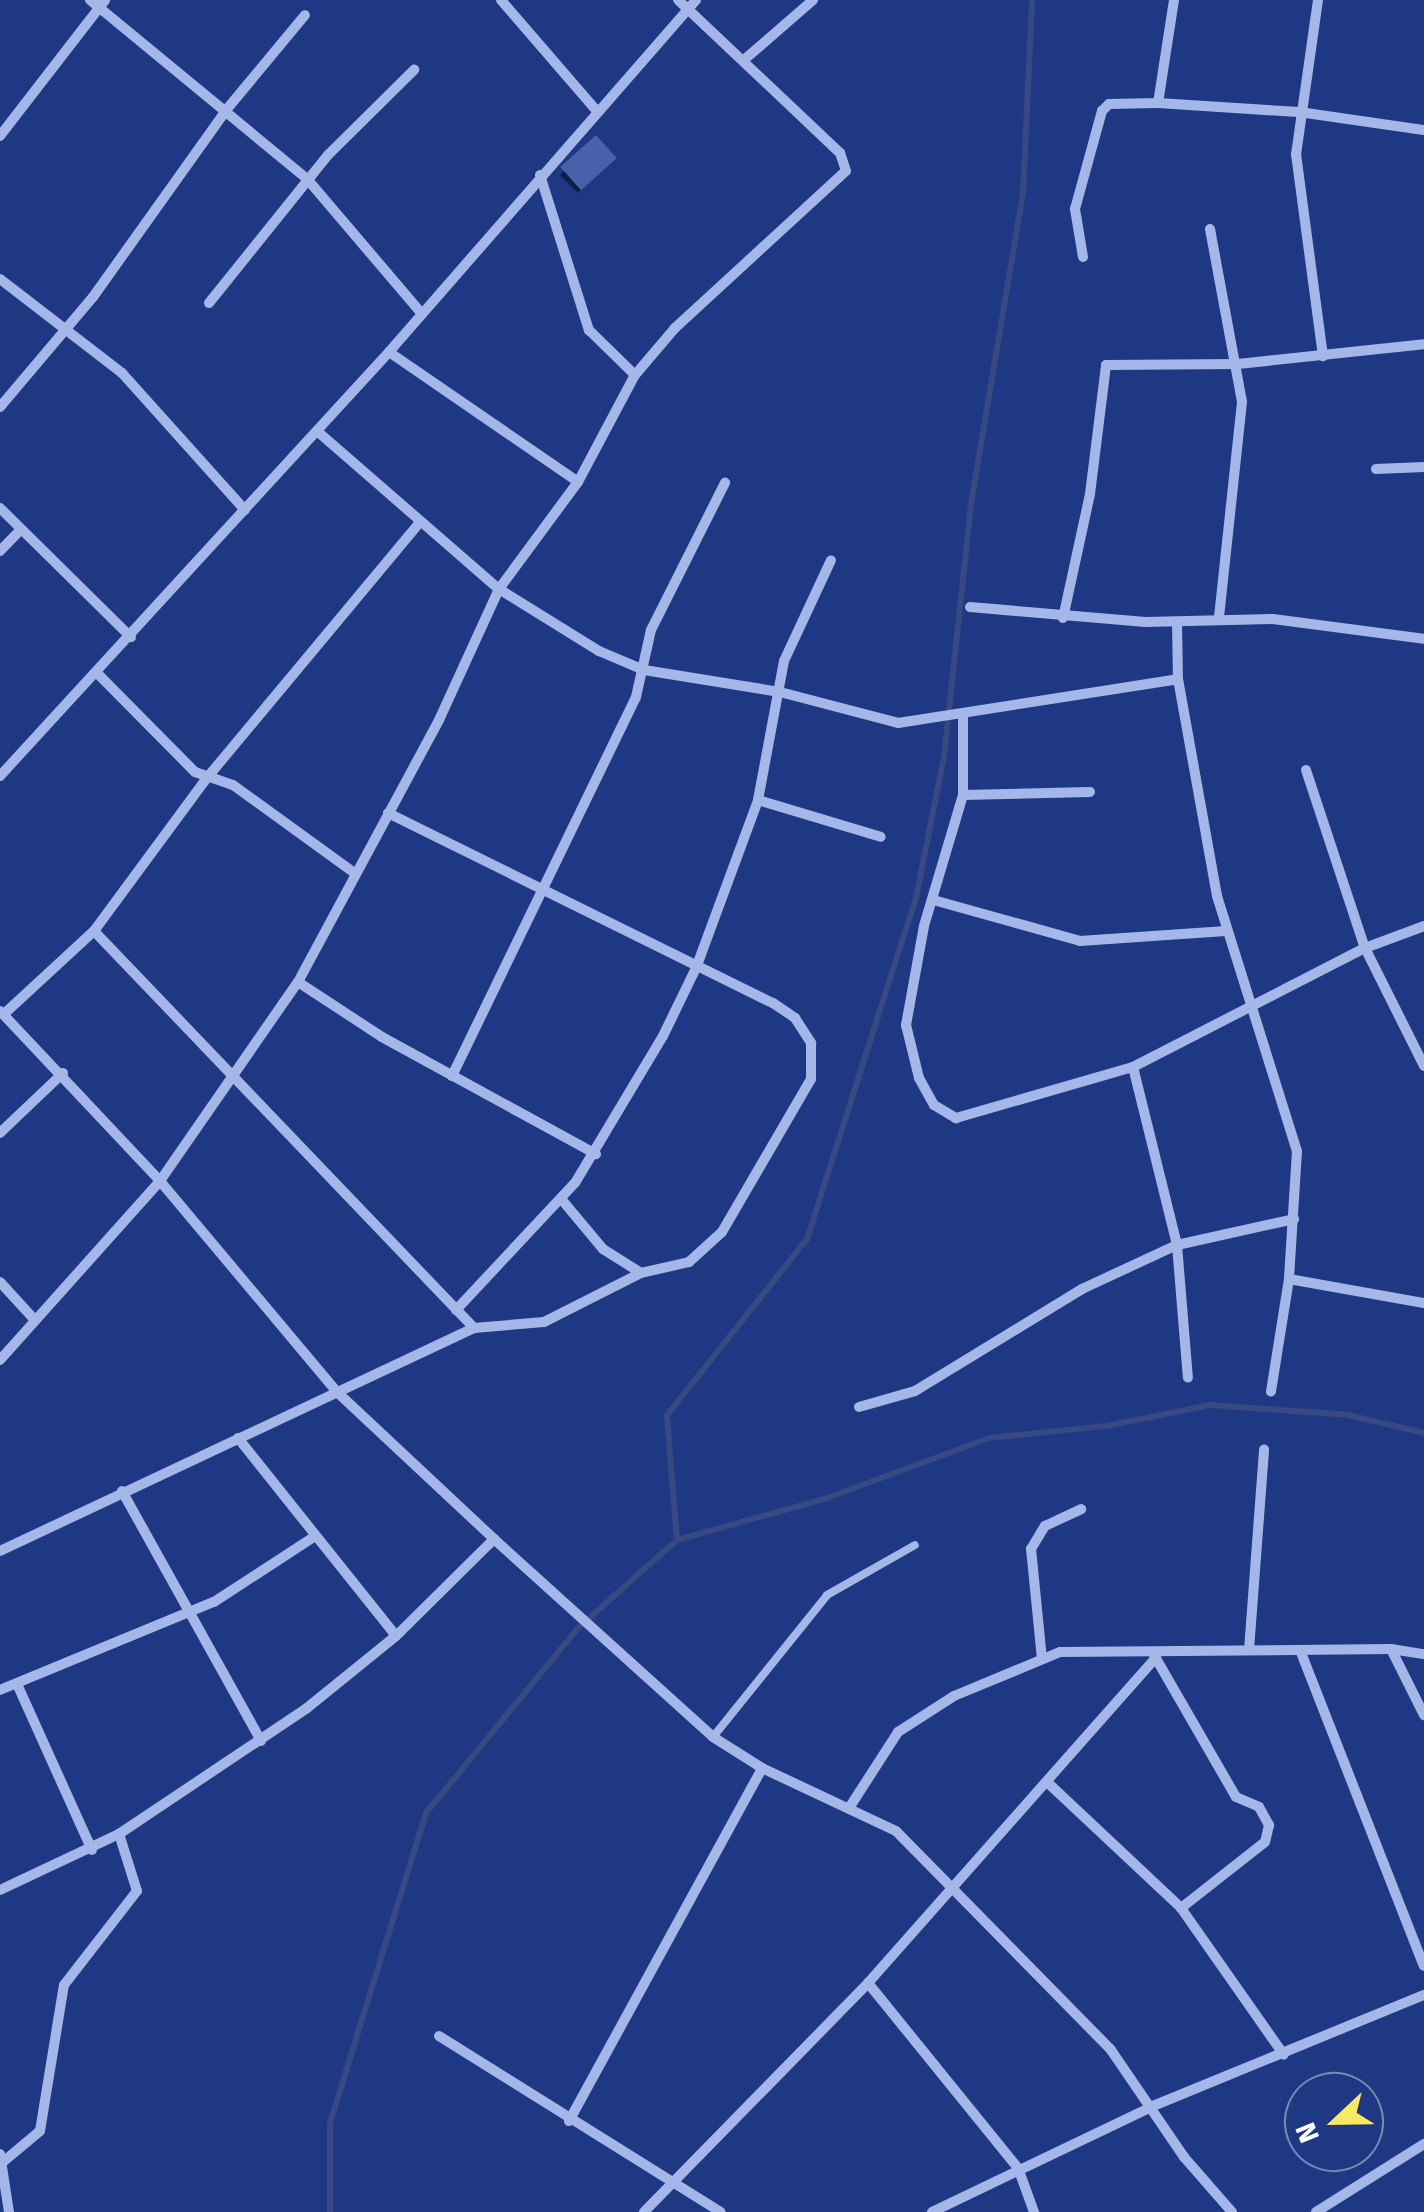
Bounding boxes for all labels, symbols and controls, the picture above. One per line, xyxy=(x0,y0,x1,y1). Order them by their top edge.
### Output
north arrow xyxy=(1284,2072,1384,2172)
text: N xyxy=(1289,2118,1326,2147)

